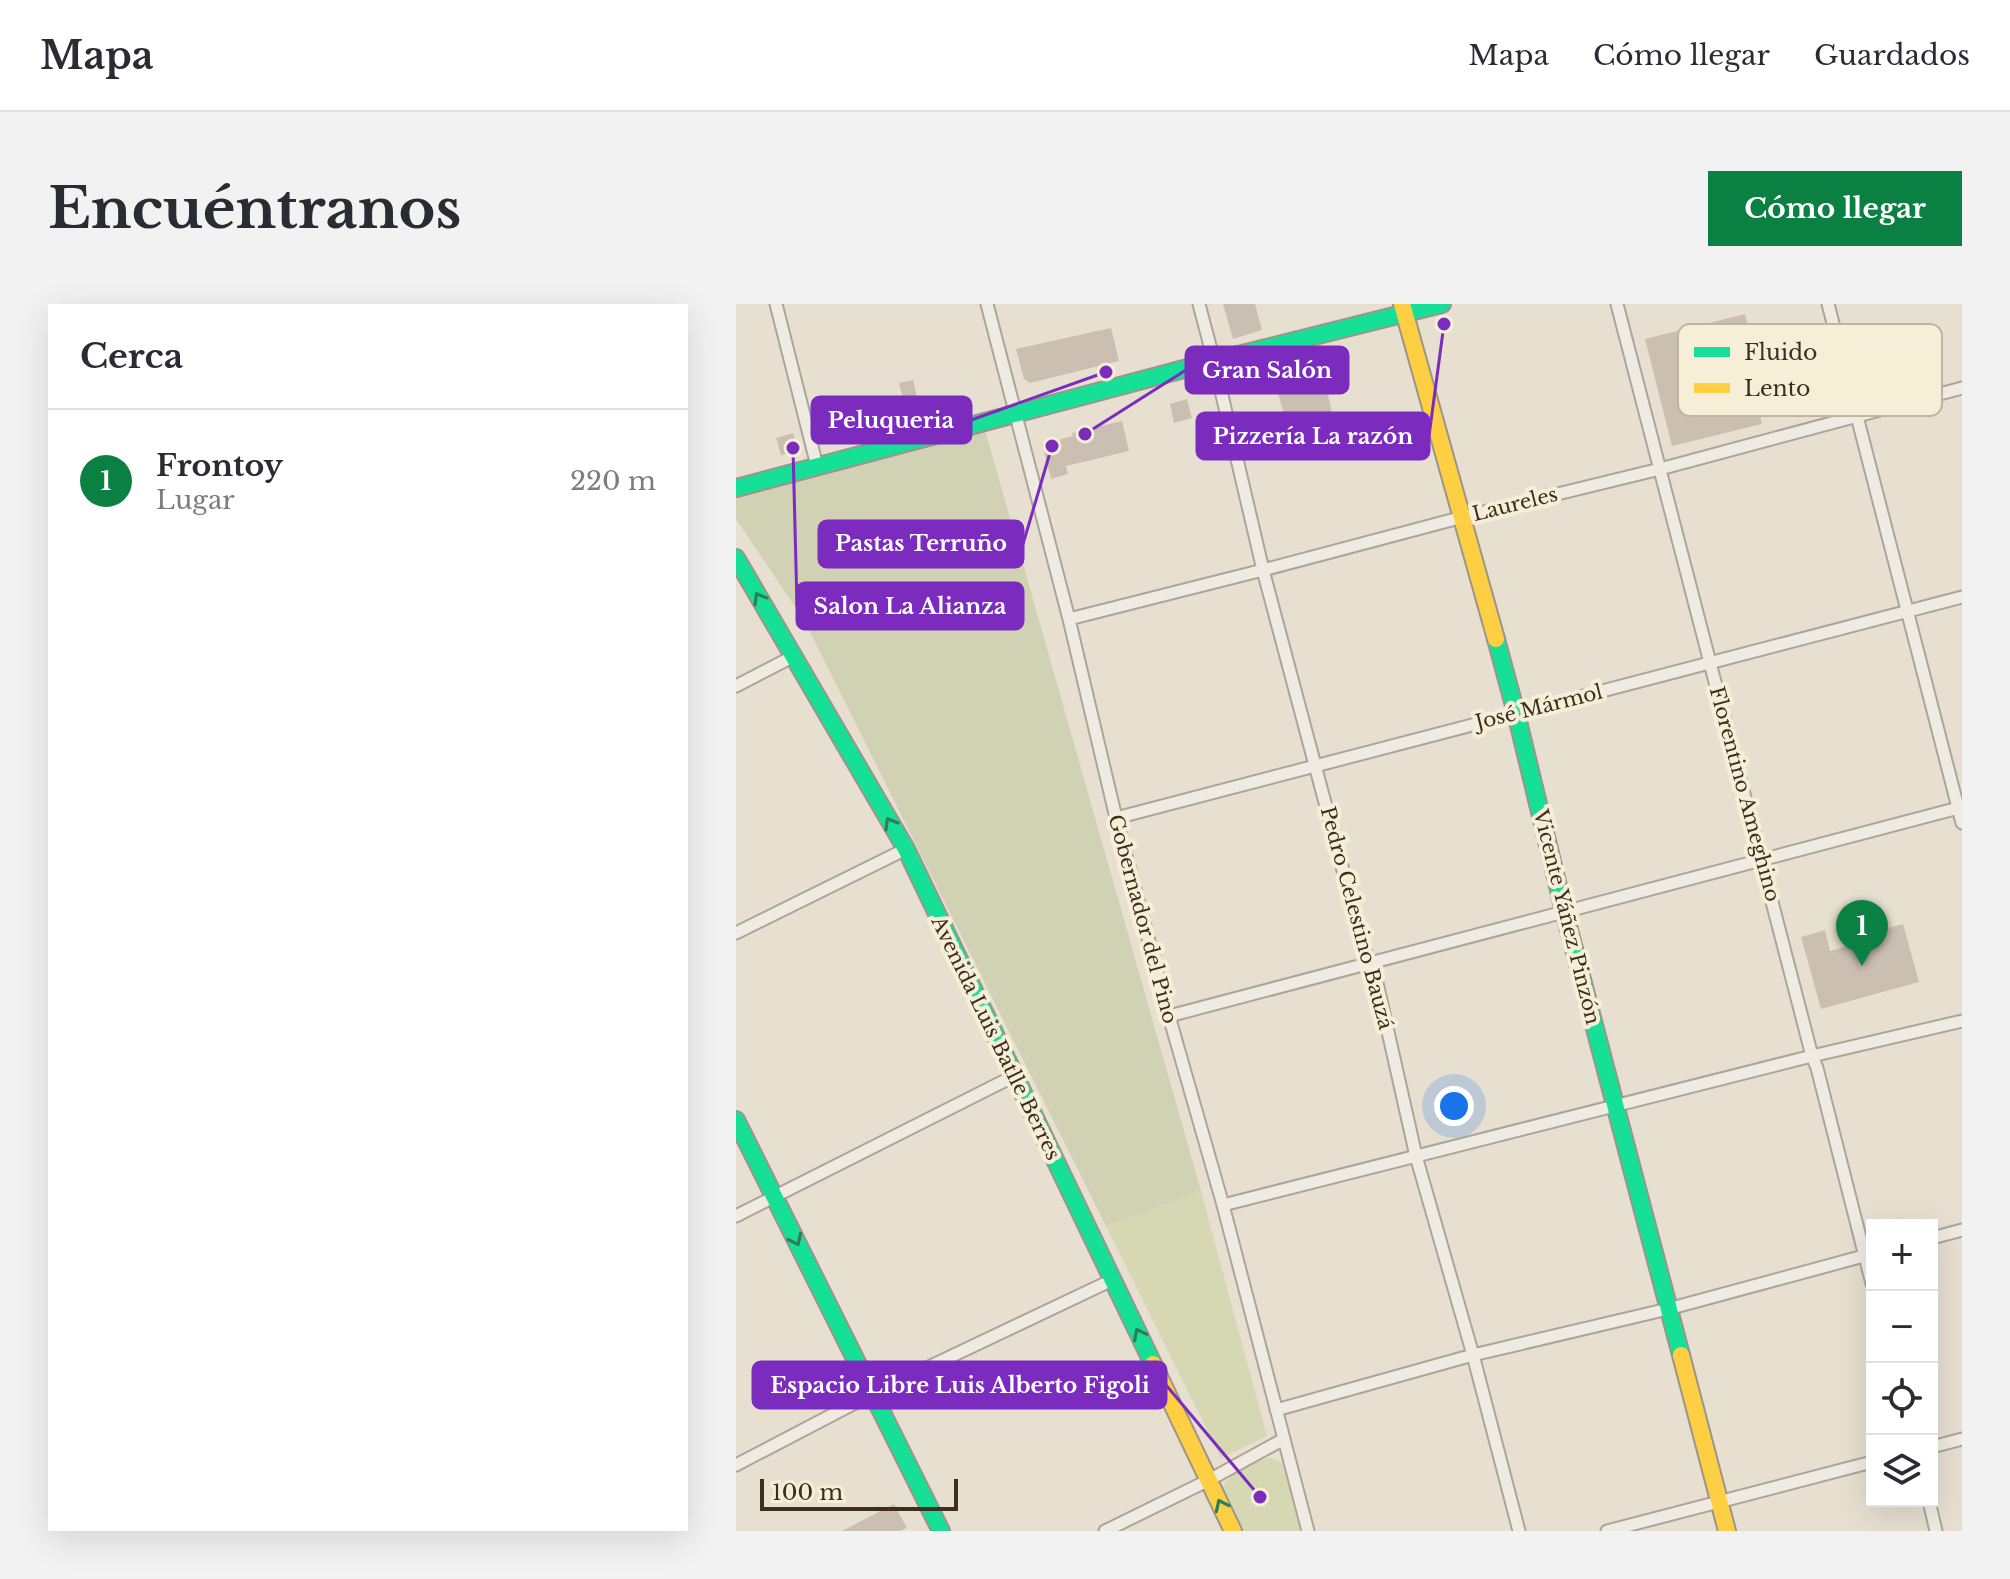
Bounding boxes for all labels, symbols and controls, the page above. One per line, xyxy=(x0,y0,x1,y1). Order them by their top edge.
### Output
text: Mapa xyxy=(40,32,154,79)
text: Mapa xyxy=(1468,38,1549,73)
text: Cómo llegar xyxy=(1593,38,1770,73)
text: Guardados xyxy=(1814,38,1970,73)
button: Cómo llegar xyxy=(1708,171,1962,246)
text: Encuéntranos xyxy=(48,174,461,243)
legend xyxy=(1678,324,1942,416)
text: Cerca xyxy=(80,335,183,377)
text: Fluido xyxy=(1744,339,1817,366)
callout: Gran Salón xyxy=(1186,347,1348,393)
text: Gran Salón xyxy=(1202,357,1332,384)
text: Lento xyxy=(1744,375,1810,402)
callout: Peluqueria xyxy=(812,397,971,443)
text: Peluqueria xyxy=(828,407,955,434)
callout: Pizzería La razón xyxy=(1197,413,1429,459)
text: Pizzería La razón xyxy=(1213,423,1413,450)
text: Frontoy xyxy=(156,447,283,484)
text: 1 xyxy=(100,465,112,497)
text: 220 m xyxy=(570,465,656,497)
street label: Laureles xyxy=(1470,482,1560,526)
text: Lugar xyxy=(156,484,235,516)
callout: Pastas Terruño xyxy=(819,521,1023,567)
text: Pastas Terruño xyxy=(835,530,1007,557)
callout: Salon La Alianza xyxy=(797,583,1023,629)
one-way arrow xyxy=(754,592,769,607)
text: Salon La Alianza xyxy=(814,593,1007,620)
street label: José Mármol xyxy=(1470,680,1605,735)
street label: Florentino Ameghino xyxy=(1705,684,1785,904)
street label: Pedro Celestino Bauzá xyxy=(1316,804,1399,1033)
street label: Vicente Yáñez Pinzón xyxy=(1528,806,1605,1027)
street label: Gobernador del Pino xyxy=(1104,812,1182,1026)
one-way arrow xyxy=(884,817,900,832)
pin: 1 xyxy=(1836,900,1888,966)
street label: Avenida Luis Batlle Berres xyxy=(926,911,1066,1164)
your location xyxy=(1434,1086,1474,1126)
map controls xyxy=(1866,1219,1938,1507)
button: + xyxy=(1866,1219,1938,1291)
one-way arrow xyxy=(786,1232,802,1247)
button: − xyxy=(1866,1291,1938,1363)
one-way arrow xyxy=(1133,1327,1148,1342)
callout: Espacio Libre Luis Alberto Figoli xyxy=(753,1362,1166,1408)
button: locate xyxy=(1866,1363,1938,1435)
text: Espacio Libre Luis Alberto Figoli xyxy=(770,1372,1150,1399)
button: layers xyxy=(1866,1435,1938,1507)
scale bar xyxy=(760,1475,958,1511)
text: 100 m xyxy=(772,1479,843,1506)
one-way arrow xyxy=(1215,1499,1231,1514)

